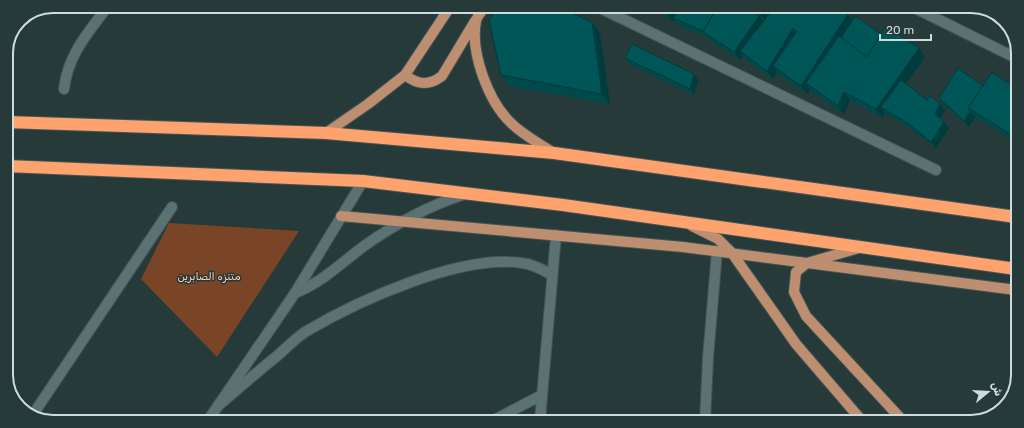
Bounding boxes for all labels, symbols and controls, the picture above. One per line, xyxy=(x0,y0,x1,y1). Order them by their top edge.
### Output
scale bar xyxy=(880,16,931,42)
text: 20 m xyxy=(886,23,914,37)
park label: متنزه الصابرين xyxy=(178,270,241,283)
north arrow xyxy=(968,372,1008,412)
text: ش xyxy=(989,380,1005,398)

